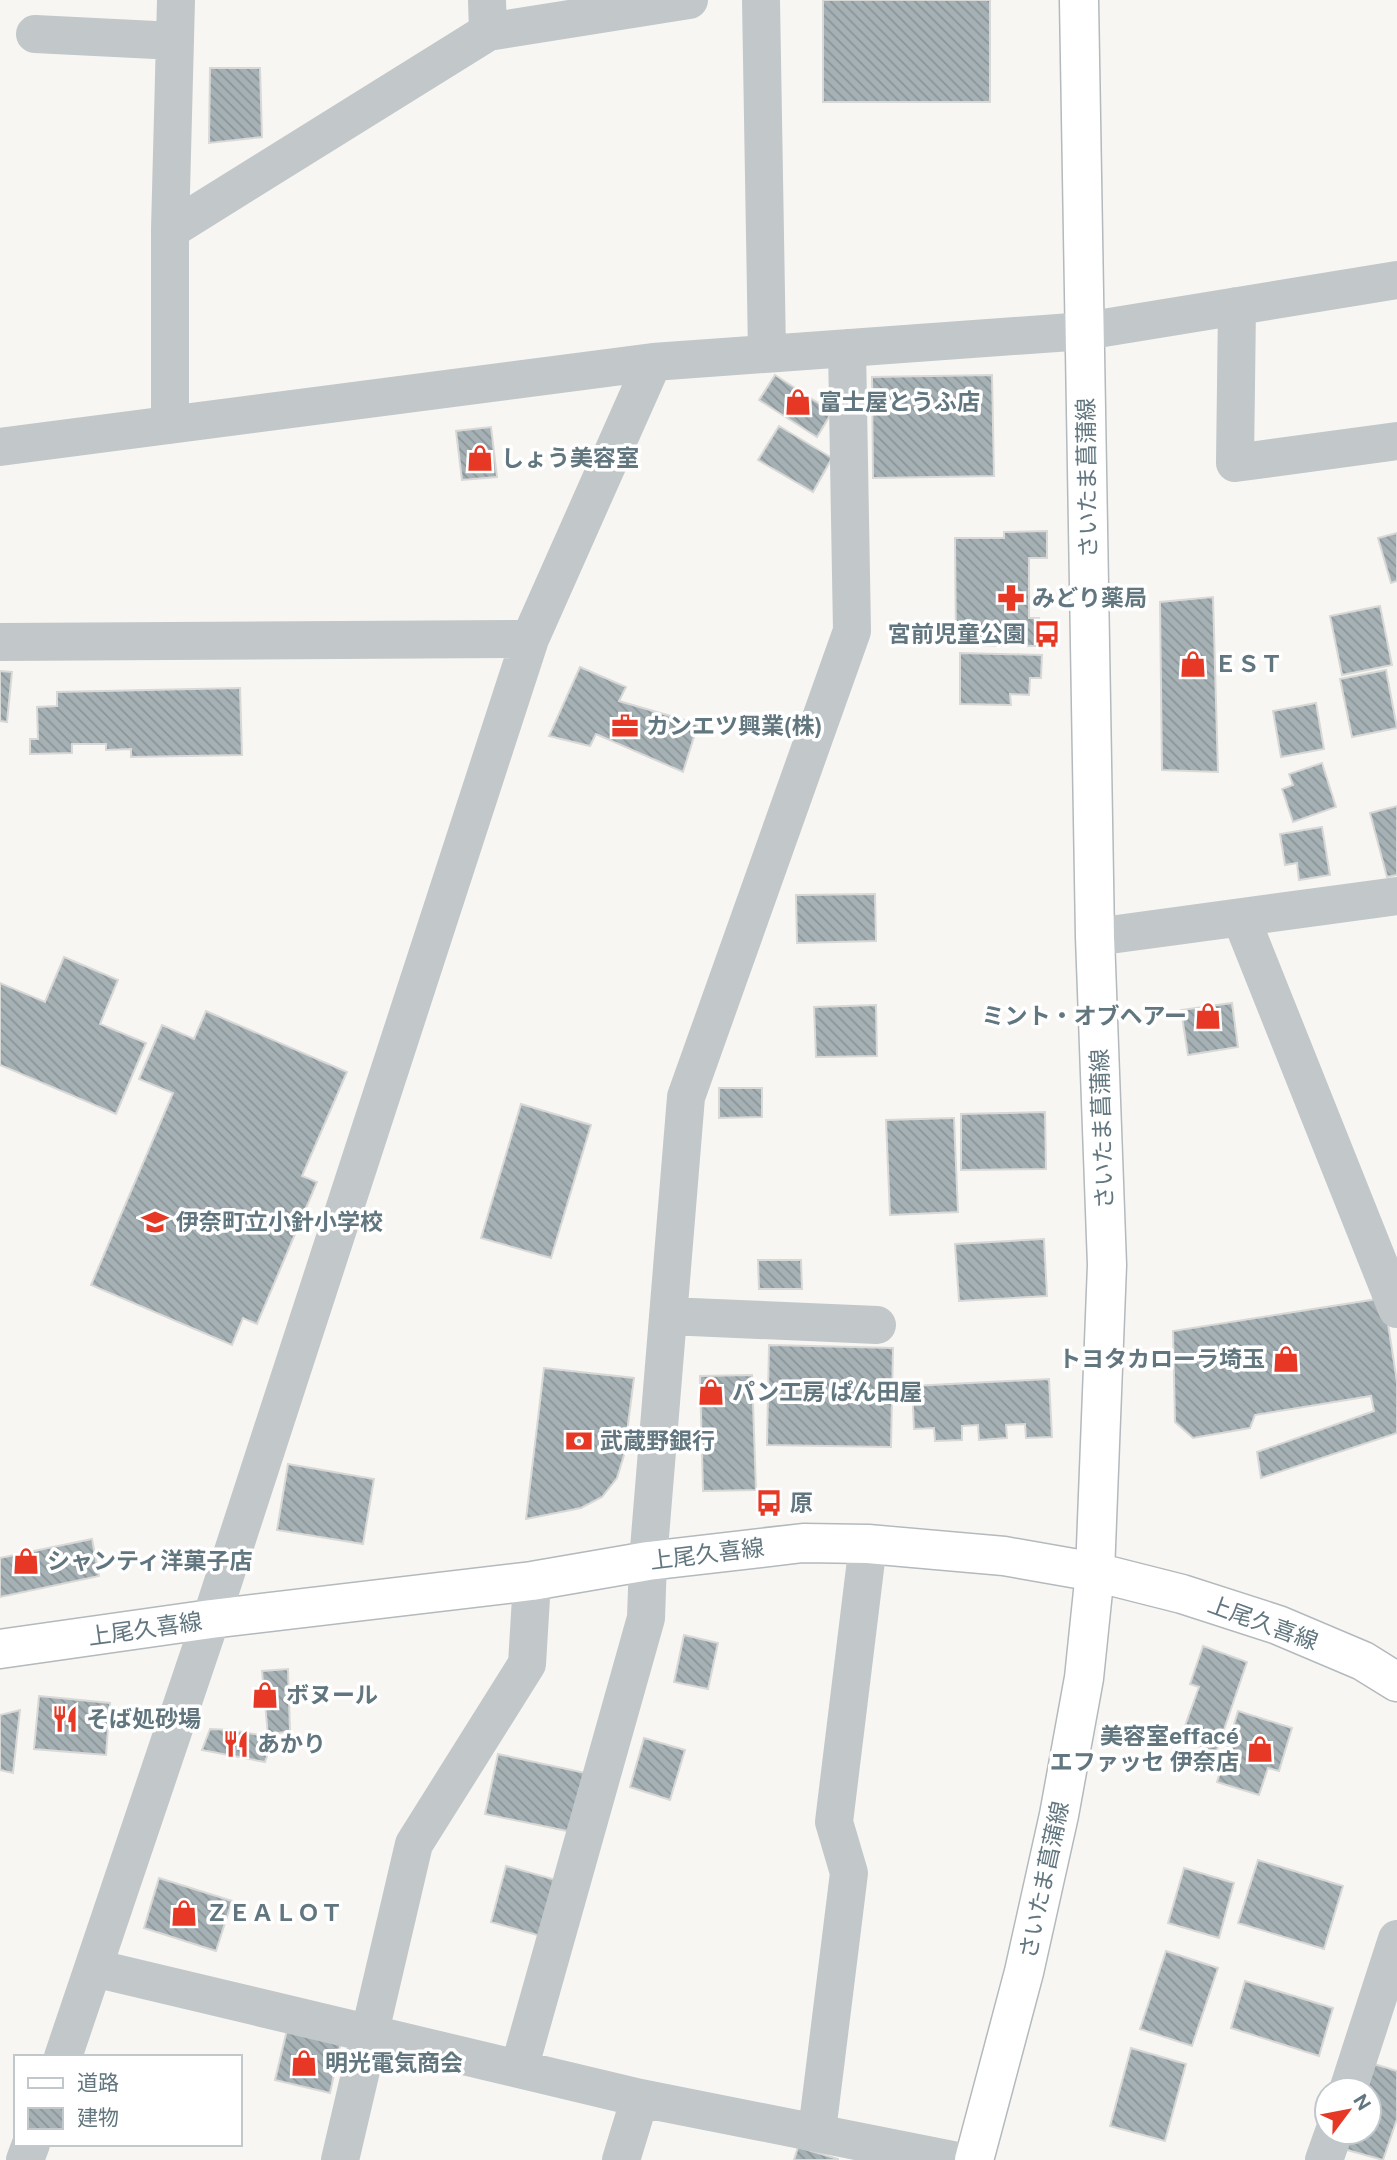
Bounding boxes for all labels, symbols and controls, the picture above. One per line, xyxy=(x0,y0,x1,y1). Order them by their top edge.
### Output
shop icon: 富士屋とうふ店 xyxy=(783,387,813,417)
place label: 富士屋とうふ店 xyxy=(819,388,980,415)
street label: さいたま菖蒲線 xyxy=(1072,398,1101,558)
shop icon: しょう美容室 xyxy=(465,443,495,473)
place label: しょう美容室 xyxy=(501,444,639,471)
pharmacy icon: みどり薬局 xyxy=(996,583,1026,613)
place label: みどり薬局 xyxy=(1032,584,1147,611)
bus stop icon: 宮前児童公園 xyxy=(1032,619,1062,649)
place label: 宮前児童公園 xyxy=(888,620,1026,647)
shop icon: ＥＳＴ xyxy=(1178,649,1208,679)
place label: ＥＳＴ xyxy=(1214,650,1283,677)
office icon: カンエツ興業(株) xyxy=(610,711,640,741)
place label: カンエツ興業(株) xyxy=(646,712,822,739)
shop icon: ミント・オブヘアー xyxy=(1193,1001,1223,1031)
place label: ミント・オブヘアー xyxy=(981,1002,1187,1029)
street label: さいたま菖蒲線 xyxy=(1085,1048,1118,1210)
school or university icon: 伊奈町立小針小学校 xyxy=(140,1207,170,1237)
place label: 伊奈町立小針小学校 xyxy=(176,1208,383,1235)
shop icon: トヨタカローラ埼玉 xyxy=(1271,1344,1301,1374)
place label: トヨタカローラ埼玉 xyxy=(1058,1345,1265,1372)
shop icon: パン工房 ぱん田屋 xyxy=(696,1377,726,1407)
place label: パン工房 ぱん田屋 xyxy=(732,1378,922,1405)
bank icon: 武蔵野銀行 xyxy=(564,1426,594,1456)
place label: 武蔵野銀行 xyxy=(600,1427,715,1454)
bus stop icon: 原 xyxy=(754,1488,784,1518)
place label: 原 xyxy=(790,1489,813,1516)
street label: 上尾久喜線 xyxy=(648,1533,766,1574)
shop icon: シャンティ洋菓子店 xyxy=(11,1546,41,1576)
place label: シャンティ洋菓子店 xyxy=(47,1547,253,1574)
street label: 上尾久喜線 xyxy=(1205,1590,1322,1655)
street label: 上尾久喜線 xyxy=(86,1607,204,1650)
shop icon: ボヌール xyxy=(250,1680,280,1710)
place label: ボヌール xyxy=(286,1681,378,1708)
restaurant icon: そば処砂場 xyxy=(50,1704,80,1734)
place label: そば処砂場 xyxy=(86,1705,201,1732)
place label: 美容室effacé エファッセ 伊奈店 xyxy=(1050,1722,1239,1775)
restaurant icon: あかり xyxy=(221,1729,251,1759)
place label: あかり xyxy=(257,1730,326,1757)
shop icon: 美容室effacé エファッセ 伊奈店 xyxy=(1245,1734,1275,1764)
street label: さいたま菖蒲線 xyxy=(1014,1799,1073,1961)
shop icon: ＺＥＡＬＯＴ xyxy=(169,1898,199,1928)
place label: ＺＥＡＬＯＴ xyxy=(205,1899,343,1926)
shop icon: 明光電気商会 xyxy=(289,2048,319,2078)
place label: 明光電気商会 xyxy=(325,2049,463,2076)
legend xyxy=(14,2055,242,2146)
text: 道路 xyxy=(77,2070,119,2095)
north arrow xyxy=(1313,2076,1383,2146)
text: N xyxy=(1349,2090,1376,2114)
text: 建物 xyxy=(77,2105,119,2130)

